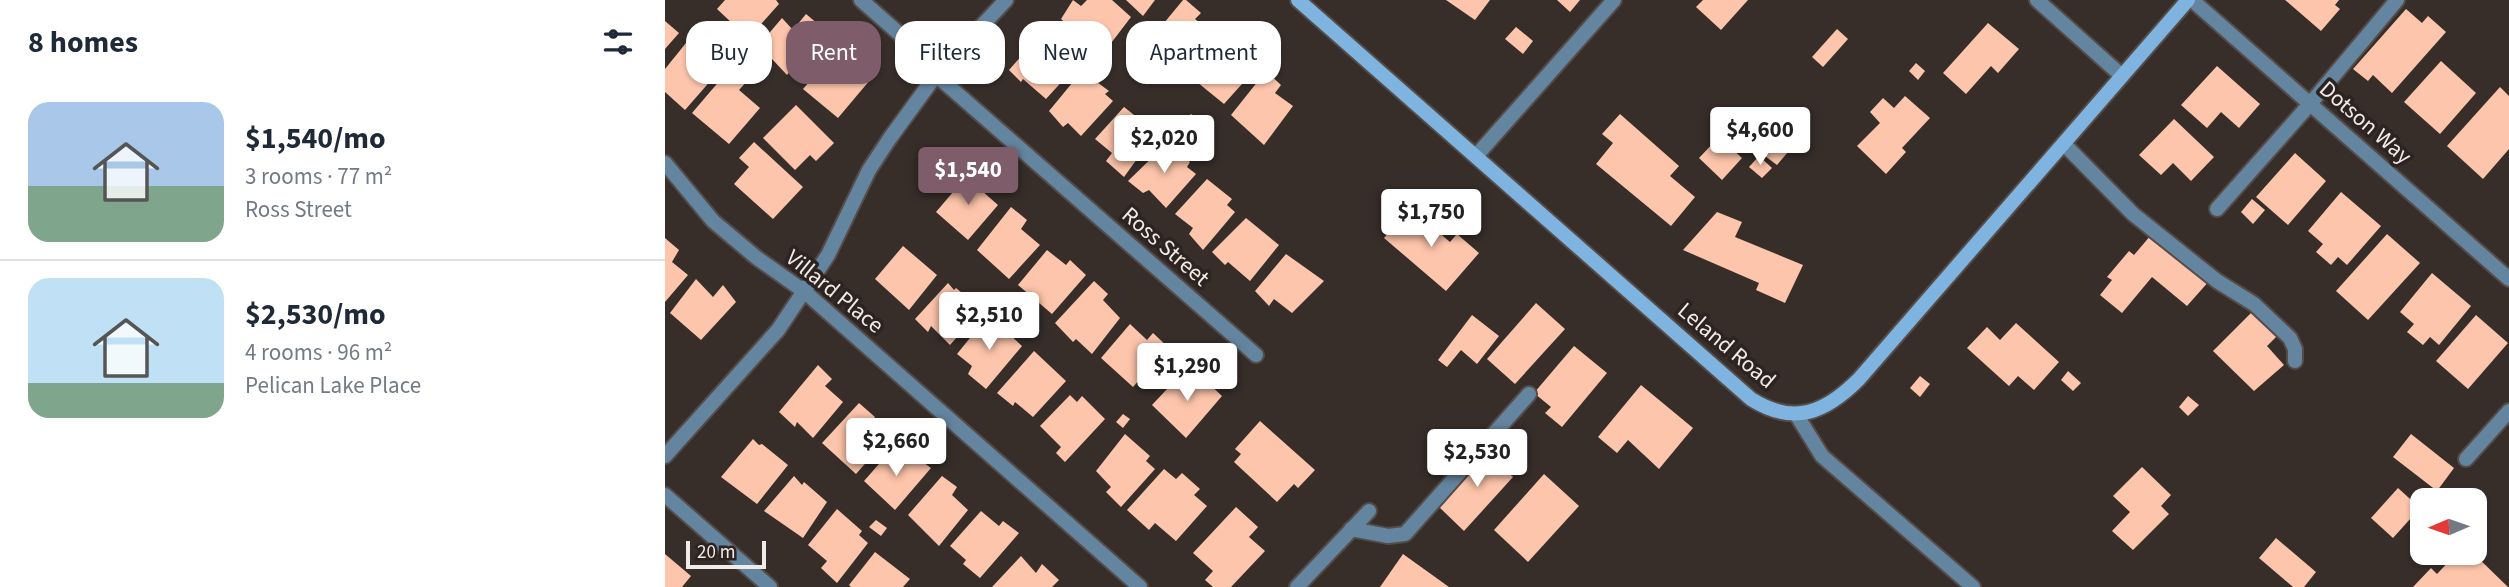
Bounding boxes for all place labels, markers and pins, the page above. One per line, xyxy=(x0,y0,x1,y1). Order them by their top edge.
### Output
pin: $4,600 xyxy=(1703,108,1817,167)
pin: $2,020 xyxy=(1107,116,1221,175)
pin: $1,540 xyxy=(911,148,1025,207)
pin: $1,750 xyxy=(1374,190,1488,249)
pin: $2,510 xyxy=(932,292,1046,352)
pin: $1,290 xyxy=(1130,344,1244,403)
pin: $2,660 xyxy=(839,419,953,478)
pin: $2,530 xyxy=(1420,430,1534,489)

